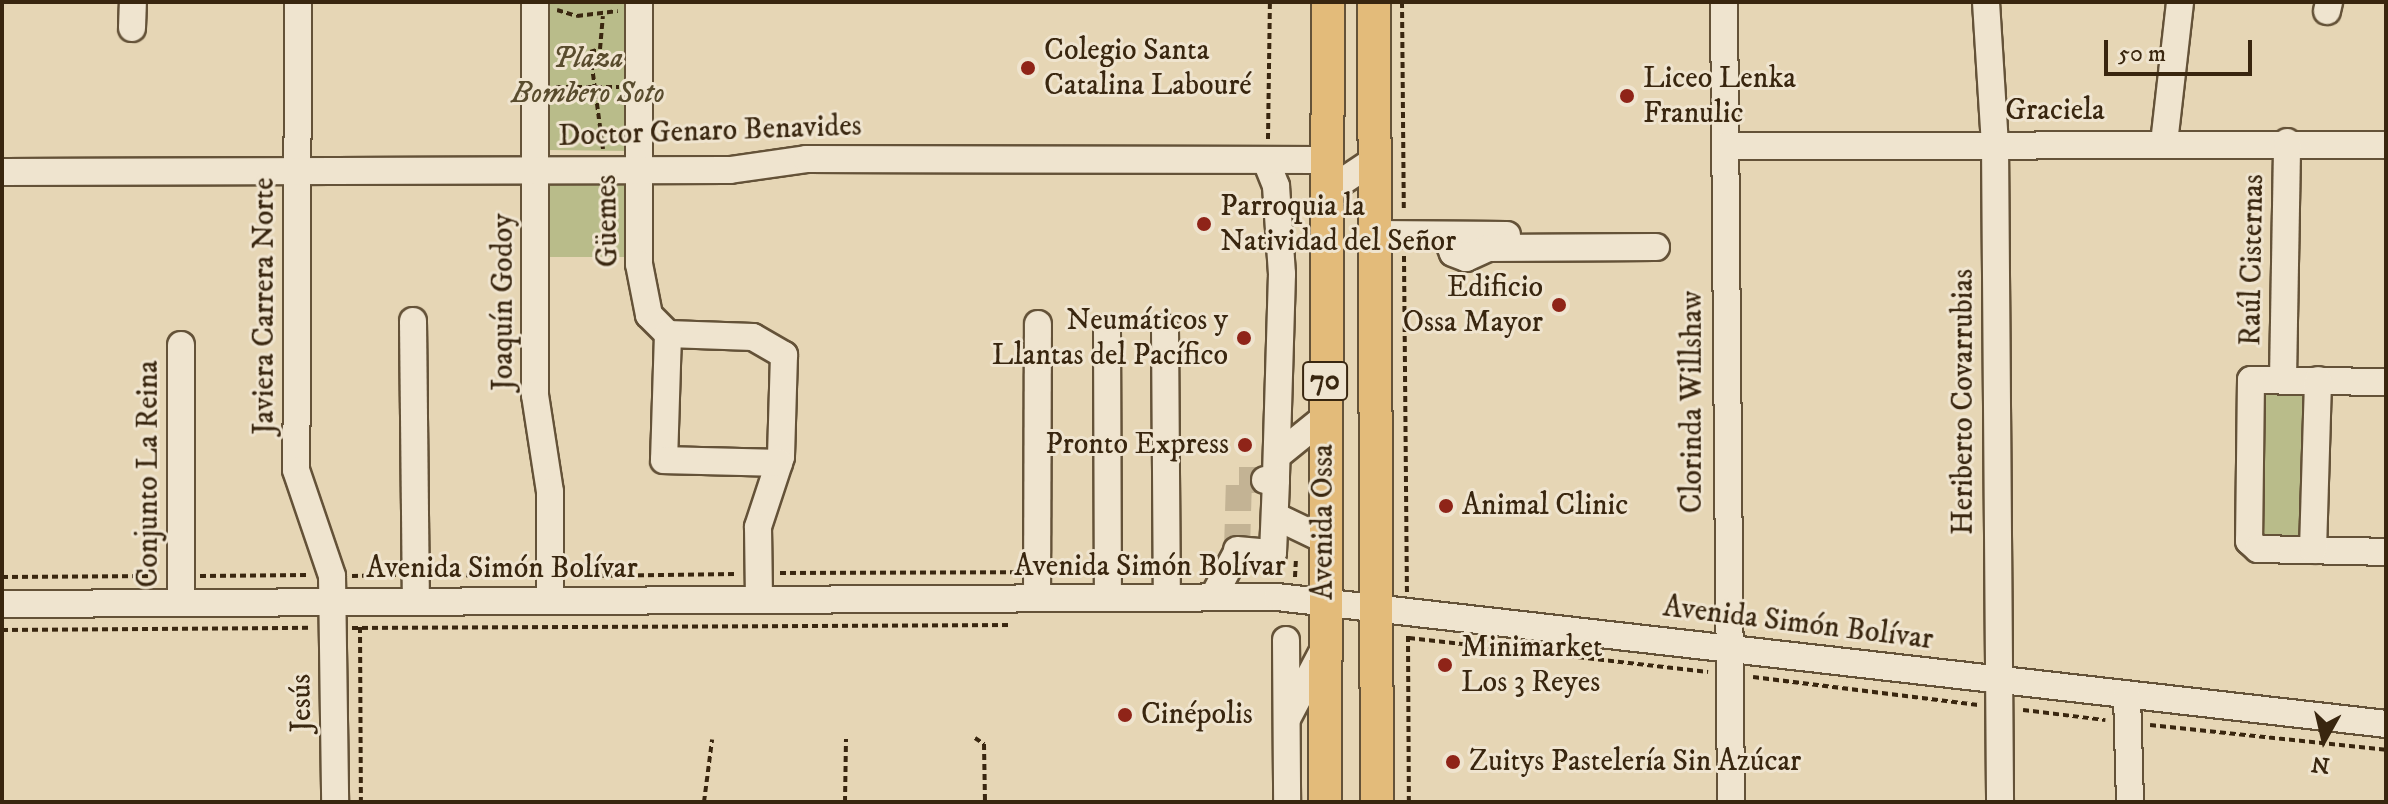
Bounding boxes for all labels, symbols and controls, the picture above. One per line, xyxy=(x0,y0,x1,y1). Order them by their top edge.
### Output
scale bar xyxy=(2108,24,2256,74)
place label: Colegio Santa Catalina Labouré xyxy=(1044,33,1252,104)
text: 50 m xyxy=(2118,39,2166,69)
park label: Plaza Bombero Soto xyxy=(511,41,665,112)
marker: Colegio Santa Catalina Labouré xyxy=(1019,59,1037,77)
place label: Liceo Lenka Franulic xyxy=(1643,61,1796,132)
marker: Liceo Lenka Franulic xyxy=(1618,87,1636,105)
street label: Graciela xyxy=(2005,93,2105,129)
street label: Doctor Genaro Benavides xyxy=(558,109,862,155)
street label: Güemes xyxy=(589,174,627,268)
street label: Raúl Cisternas xyxy=(2234,174,2272,346)
street label: Javiera Carrera Norte xyxy=(247,177,283,435)
place label: Parroquia la Natividad del Señor xyxy=(1220,189,1456,260)
street label: Joaquín Godoy xyxy=(486,213,522,391)
marker: Parroquia la Natividad del Señor xyxy=(1195,215,1213,233)
street label: Heriberto Covarrubias xyxy=(1946,269,1982,535)
place label: Edificio Ossa Mayor xyxy=(1403,270,1543,340)
street label: Clorinda Willshaw xyxy=(1675,291,1711,513)
marker: Edificio Ossa Mayor xyxy=(1550,296,1568,314)
place label: Neumáticos y Llantas del Pacífico xyxy=(992,303,1228,374)
marker: Neumáticos y Llantas del Pacífico xyxy=(1235,329,1253,347)
road number: 70 xyxy=(1301,357,1349,405)
street label: Conjunto La Reina xyxy=(131,360,167,588)
place label: Pronto Express xyxy=(1045,427,1229,463)
marker: Pronto Express xyxy=(1236,436,1254,454)
street label: Avenida Ossa xyxy=(1306,444,1342,600)
place label: Animal Clinic xyxy=(1462,488,1628,524)
marker: Animal Clinic xyxy=(1437,497,1455,515)
street label: Avenida Simón Bolívar xyxy=(1014,549,1286,585)
street label: Avenida Simón Bolívar xyxy=(366,551,638,587)
street label: Avenida Simón Bolívar xyxy=(1661,590,1935,658)
place label: Minimarket Los 3 Reyes xyxy=(1461,630,1603,700)
marker: Minimarket Los 3 Reyes xyxy=(1436,656,1454,674)
street label: Jesús xyxy=(283,674,321,732)
place label: Cinépolis xyxy=(1141,697,1253,733)
north arrow xyxy=(2284,700,2364,780)
marker: Cinépolis xyxy=(1116,706,1134,724)
place label: Zuitys Pastelería Sin Azúcar xyxy=(1469,744,1801,780)
text: N xyxy=(2310,750,2331,779)
marker: Zuitys Pastelería Sin Azúcar xyxy=(1444,753,1462,771)

